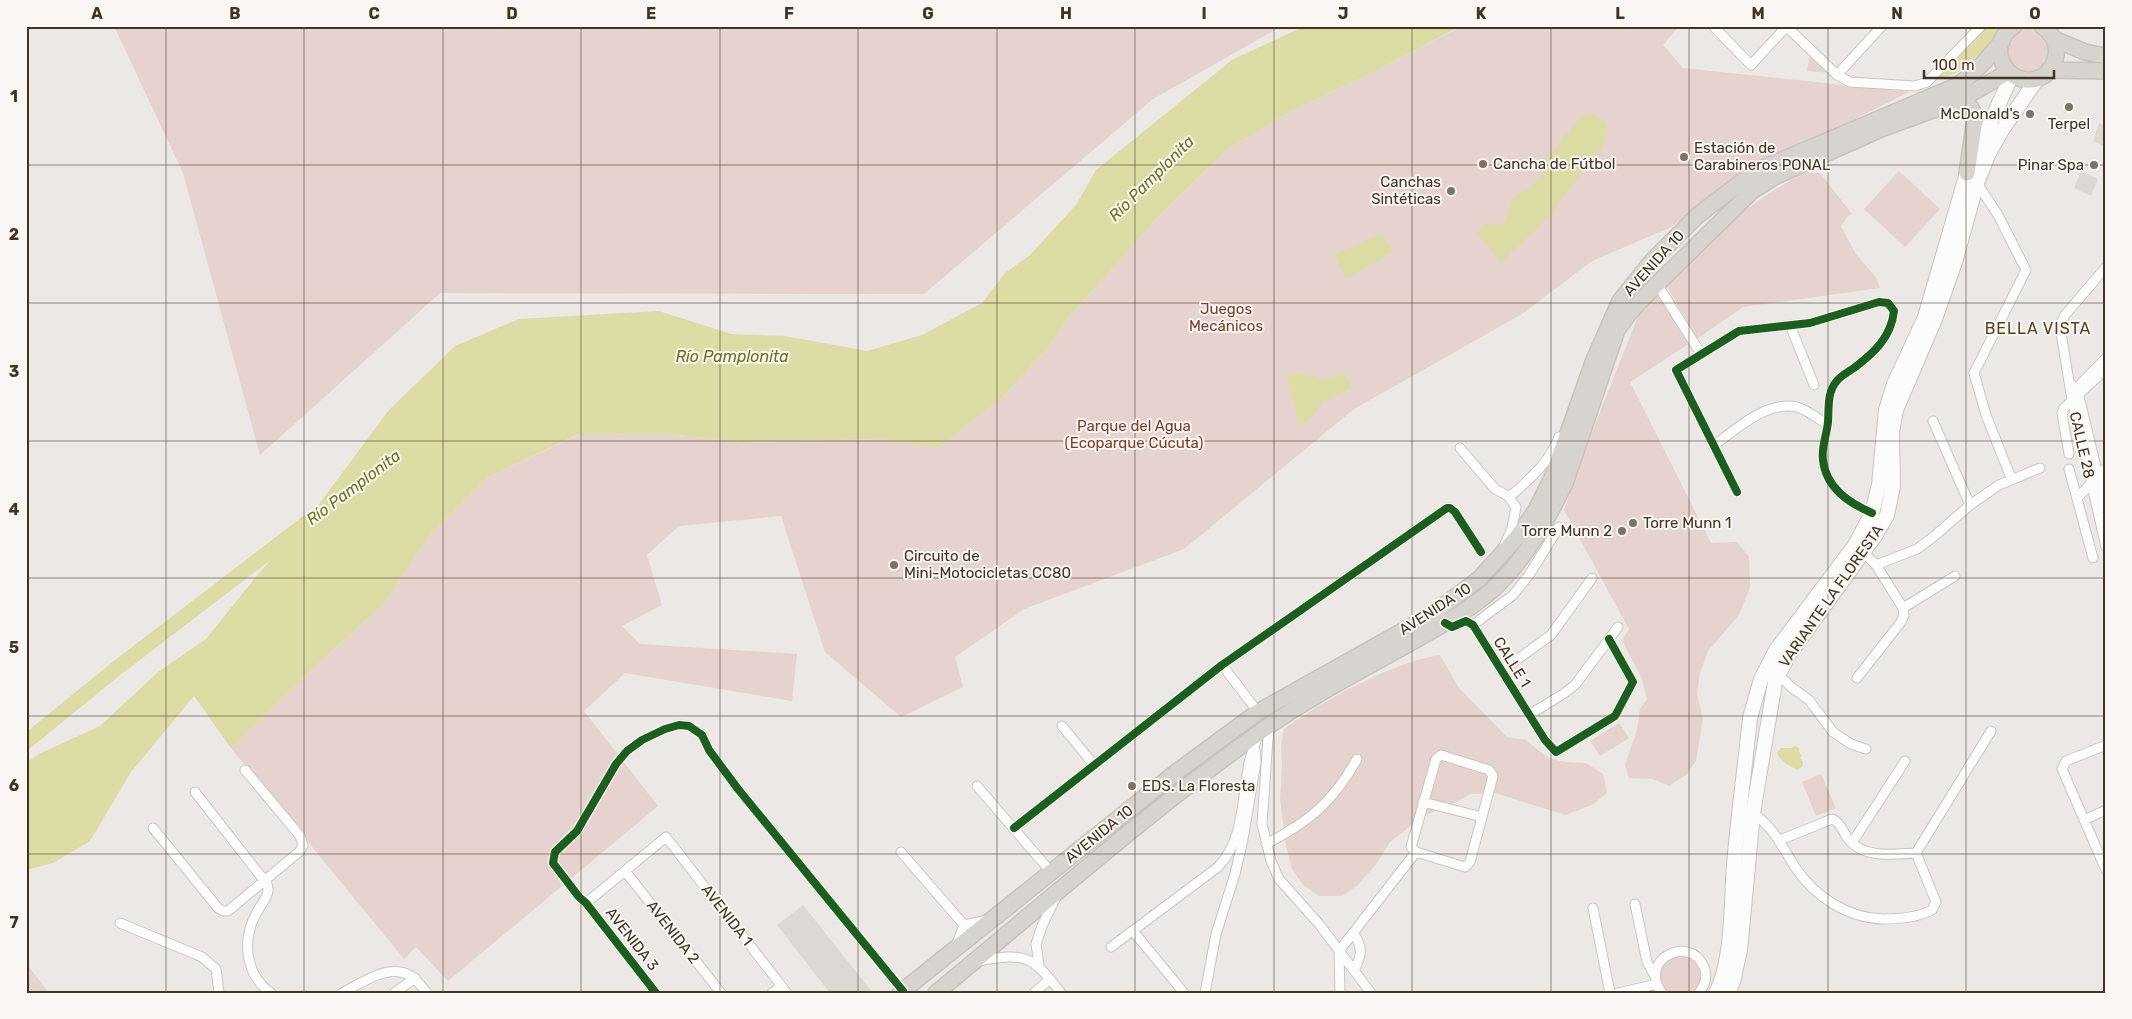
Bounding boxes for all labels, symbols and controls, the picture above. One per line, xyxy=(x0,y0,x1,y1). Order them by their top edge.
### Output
text: A xyxy=(91,4,103,23)
text: B xyxy=(229,4,241,23)
text: C xyxy=(368,4,380,23)
text: D xyxy=(506,4,518,23)
text: E xyxy=(646,4,656,23)
text: F xyxy=(784,4,794,23)
text: G xyxy=(922,4,934,23)
text: H xyxy=(1060,4,1072,23)
text: I xyxy=(1201,4,1207,23)
text: J xyxy=(1338,4,1348,23)
text: K xyxy=(1476,4,1487,23)
text: L xyxy=(1615,4,1625,23)
text: M xyxy=(1751,4,1765,23)
text: N xyxy=(1891,4,1903,23)
text: O xyxy=(2029,4,2041,23)
scale bar xyxy=(1924,48,2054,80)
text: 100 m xyxy=(1932,56,1974,74)
text: 1 xyxy=(10,87,18,106)
marker: Terpel xyxy=(2063,101,2075,113)
place label: McDonald's xyxy=(1940,105,2020,123)
marker: McDonald's xyxy=(2024,108,2036,120)
place label: Terpel xyxy=(2048,115,2090,133)
water label: Río Pamplonita xyxy=(1105,132,1198,225)
place label: Estación de Carabineros PONAL xyxy=(1694,139,1831,174)
marker: Estación de Carabineros PONAL xyxy=(1678,151,1690,163)
place label: Cancha de Fútbol xyxy=(1493,155,1615,173)
place label: Pinar Spa xyxy=(2018,156,2084,174)
marker: Cancha de Fútbol xyxy=(1477,158,1489,170)
marker: Pinar Spa xyxy=(2088,159,2100,171)
place label: Canchas Sintéticas xyxy=(1371,173,1441,208)
marker: Canchas Sintéticas xyxy=(1445,185,1457,197)
text: 2 xyxy=(9,225,19,244)
street label: AVENIDA 10 xyxy=(1620,226,1688,300)
park label: Juegos Mecánicos xyxy=(1189,300,1263,335)
district label: BELLA VISTA xyxy=(1985,319,2091,338)
water label: Río Pamplonita xyxy=(675,347,789,366)
text: 3 xyxy=(9,362,19,381)
street label: CALLE 28 xyxy=(2066,410,2098,480)
park label: Parque del Agua (Ecoparque Cúcuta) xyxy=(1065,417,1203,452)
water label: Río Pamplonita xyxy=(302,446,404,529)
text: 4 xyxy=(9,500,20,519)
place label: Torre Munn 1 xyxy=(1643,514,1731,532)
marker: Torre Munn 1 xyxy=(1627,517,1639,529)
street label: VARIANTE LA FLORESTA xyxy=(1775,521,1887,671)
place label: Torre Munn 2 xyxy=(1521,522,1612,540)
marker: Torre Munn 2 xyxy=(1616,525,1628,537)
place label: Circuito de Mini-Motocicletas CC80 xyxy=(904,547,1071,582)
marker: Circuito de Mini-Motocicletas CC80 xyxy=(888,559,900,571)
street label: AVENIDA 10 xyxy=(1396,579,1474,639)
street label: CALLE 1 xyxy=(1490,633,1534,691)
text: 5 xyxy=(9,638,19,657)
text: 6 xyxy=(9,776,19,795)
place label: EDS. La Floresta xyxy=(1142,777,1255,795)
marker: EDS. La Floresta xyxy=(1126,780,1138,792)
street label: AVENIDA 10 xyxy=(1061,801,1137,867)
street label: AVENIDA 1 xyxy=(698,881,756,949)
street label: AVENIDA 2 xyxy=(643,897,703,967)
street label: AVENIDA 3 xyxy=(602,904,662,974)
text: 7 xyxy=(9,913,19,932)

